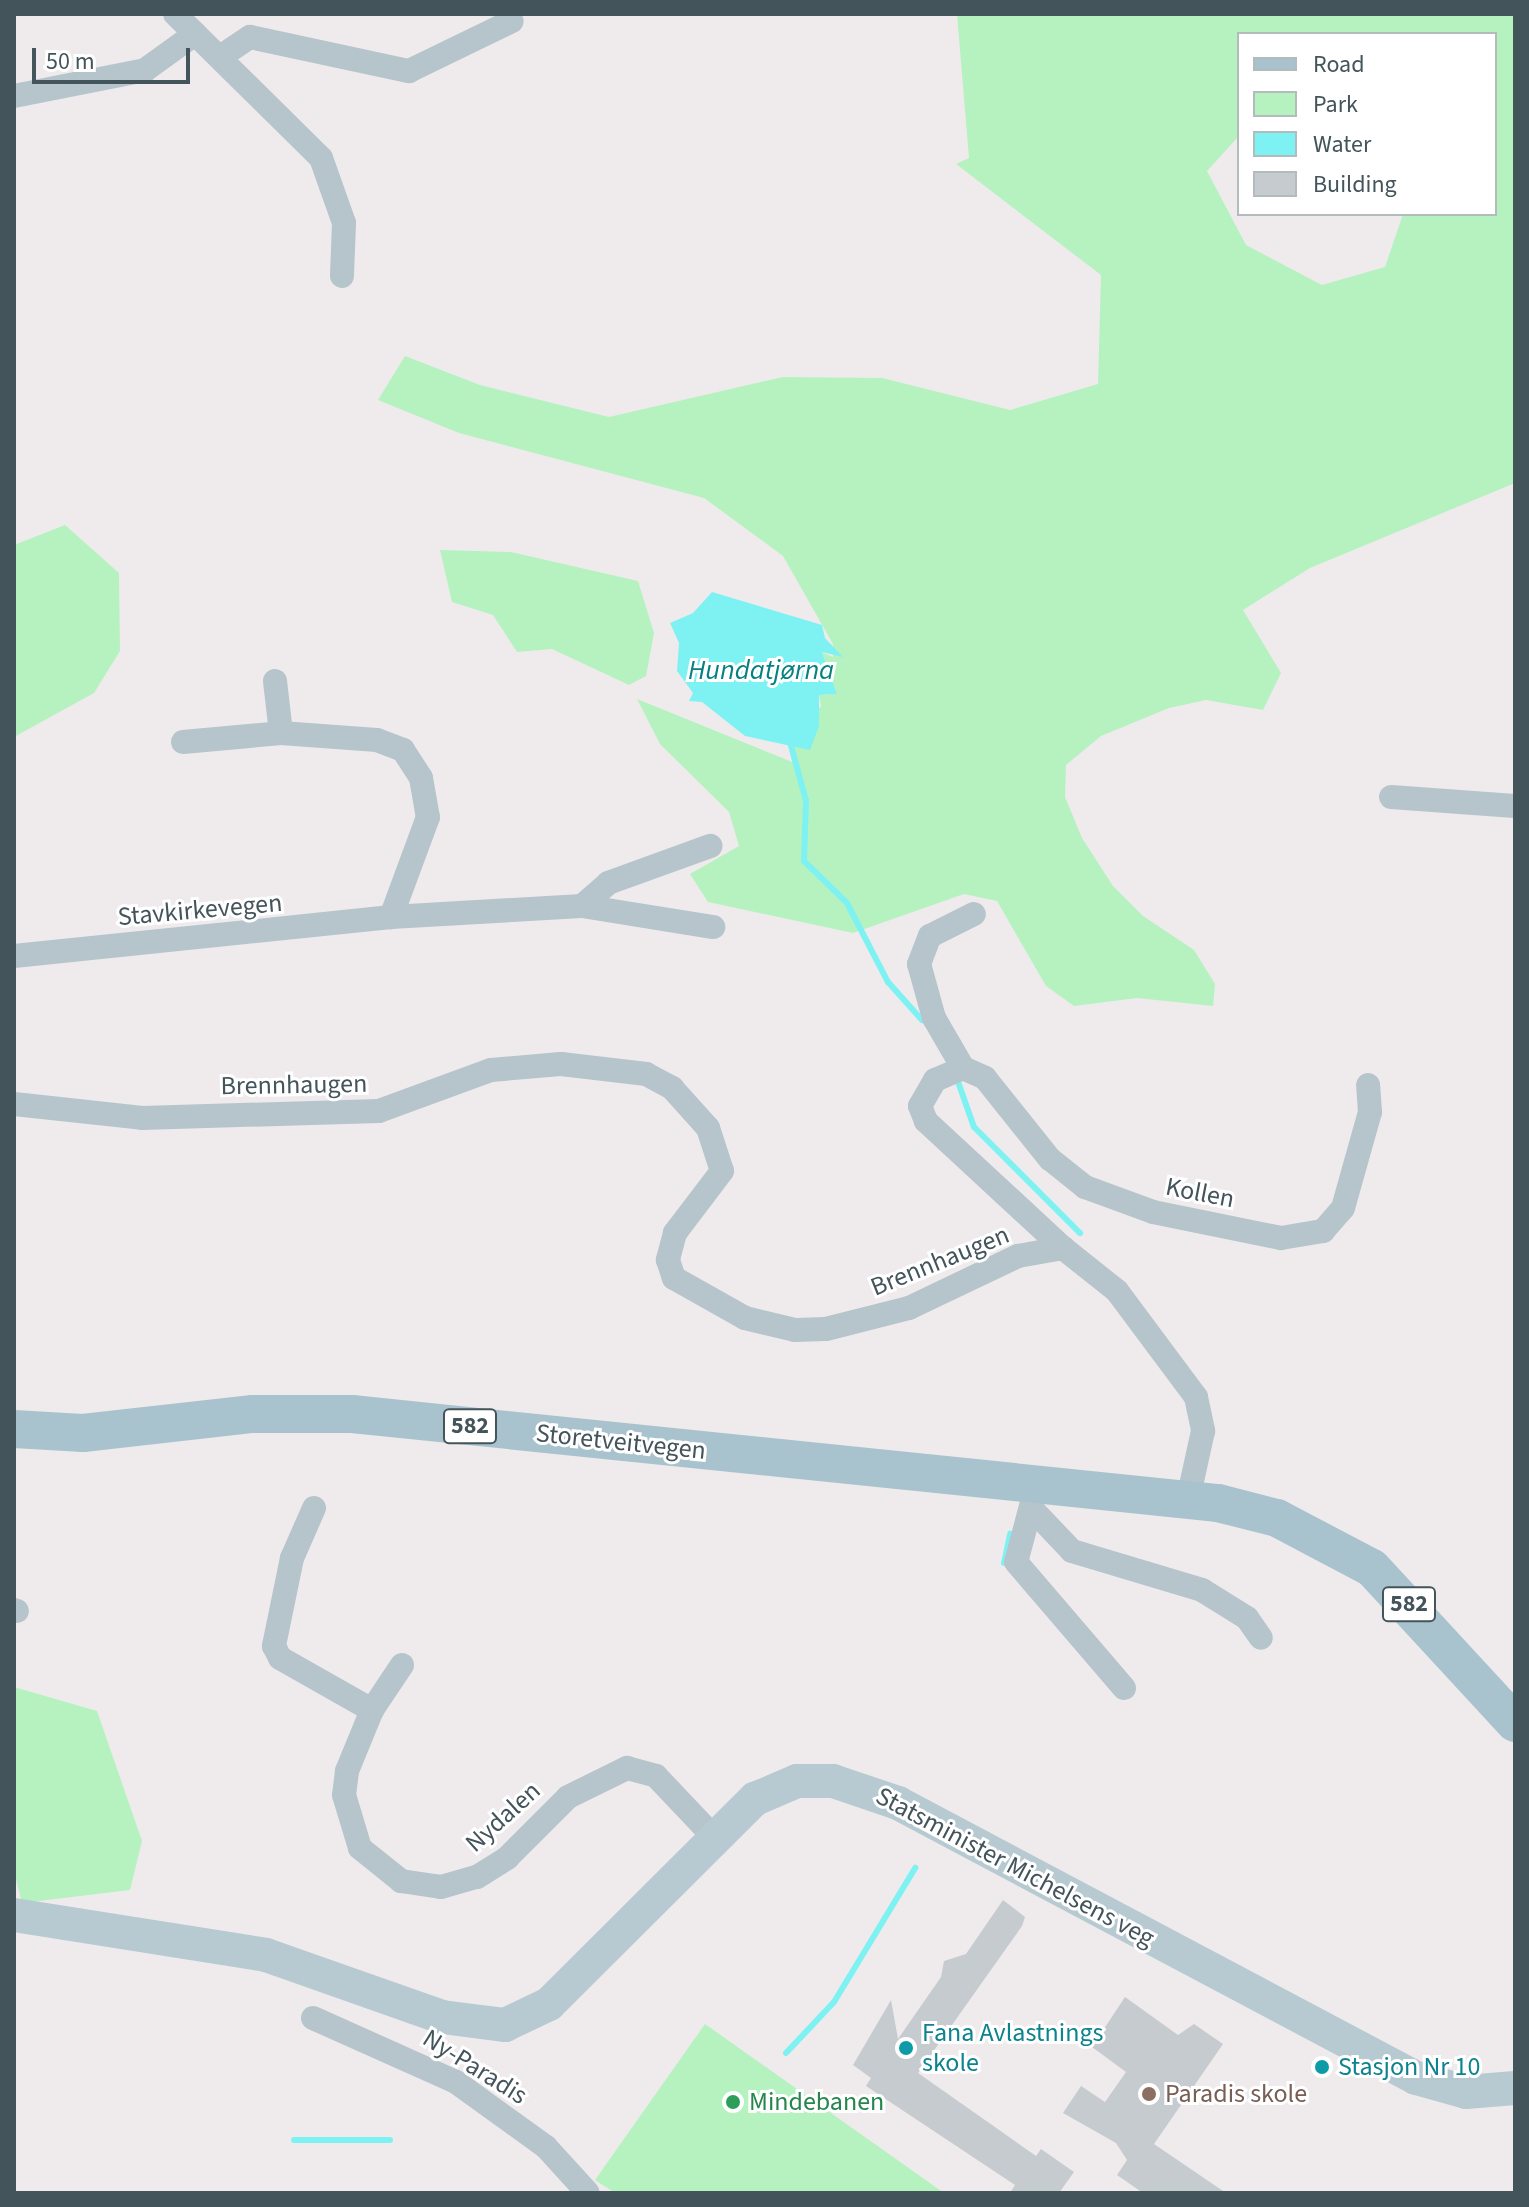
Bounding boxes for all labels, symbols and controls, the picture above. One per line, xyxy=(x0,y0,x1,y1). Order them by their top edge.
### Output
scale bar xyxy=(36,32,194,82)
legend xyxy=(1237,32,1497,216)
text: 50 m xyxy=(46,44,95,79)
text: Road xyxy=(1313,47,1365,82)
text: Park xyxy=(1313,87,1358,122)
text: Water xyxy=(1313,127,1371,162)
text: Building xyxy=(1313,167,1397,202)
water label: Hundatjørna xyxy=(688,653,834,687)
street label: Stavkirkevegen xyxy=(116,887,284,933)
street label: Brennhaugen xyxy=(220,1068,368,1102)
street label: Kollen xyxy=(1163,1171,1237,1215)
street label: Brennhaugen xyxy=(866,1219,1014,1303)
road number: 582 xyxy=(442,1406,498,1446)
street label: Storetveitvegen xyxy=(535,1418,707,1466)
road number: 582 xyxy=(1381,1584,1437,1624)
street label: Nydalen xyxy=(459,1775,547,1859)
street label: Statsminister Michelsens veg xyxy=(870,1780,1160,1954)
place label: Fana Avlastnings skole xyxy=(922,2017,1103,2078)
street label: Ny-Paradis xyxy=(417,2023,533,2111)
marker: Fana Avlastnings skole xyxy=(897,2039,915,2057)
place label: Stasjon Nr 10 xyxy=(1338,2051,1480,2083)
marker: Stasjon Nr 10 xyxy=(1313,2058,1331,2076)
place label: Paradis skole xyxy=(1165,2078,1307,2110)
marker: Paradis skole xyxy=(1140,2085,1158,2103)
place label: Mindebanen xyxy=(749,2086,884,2118)
marker: Mindebanen xyxy=(724,2093,742,2111)

